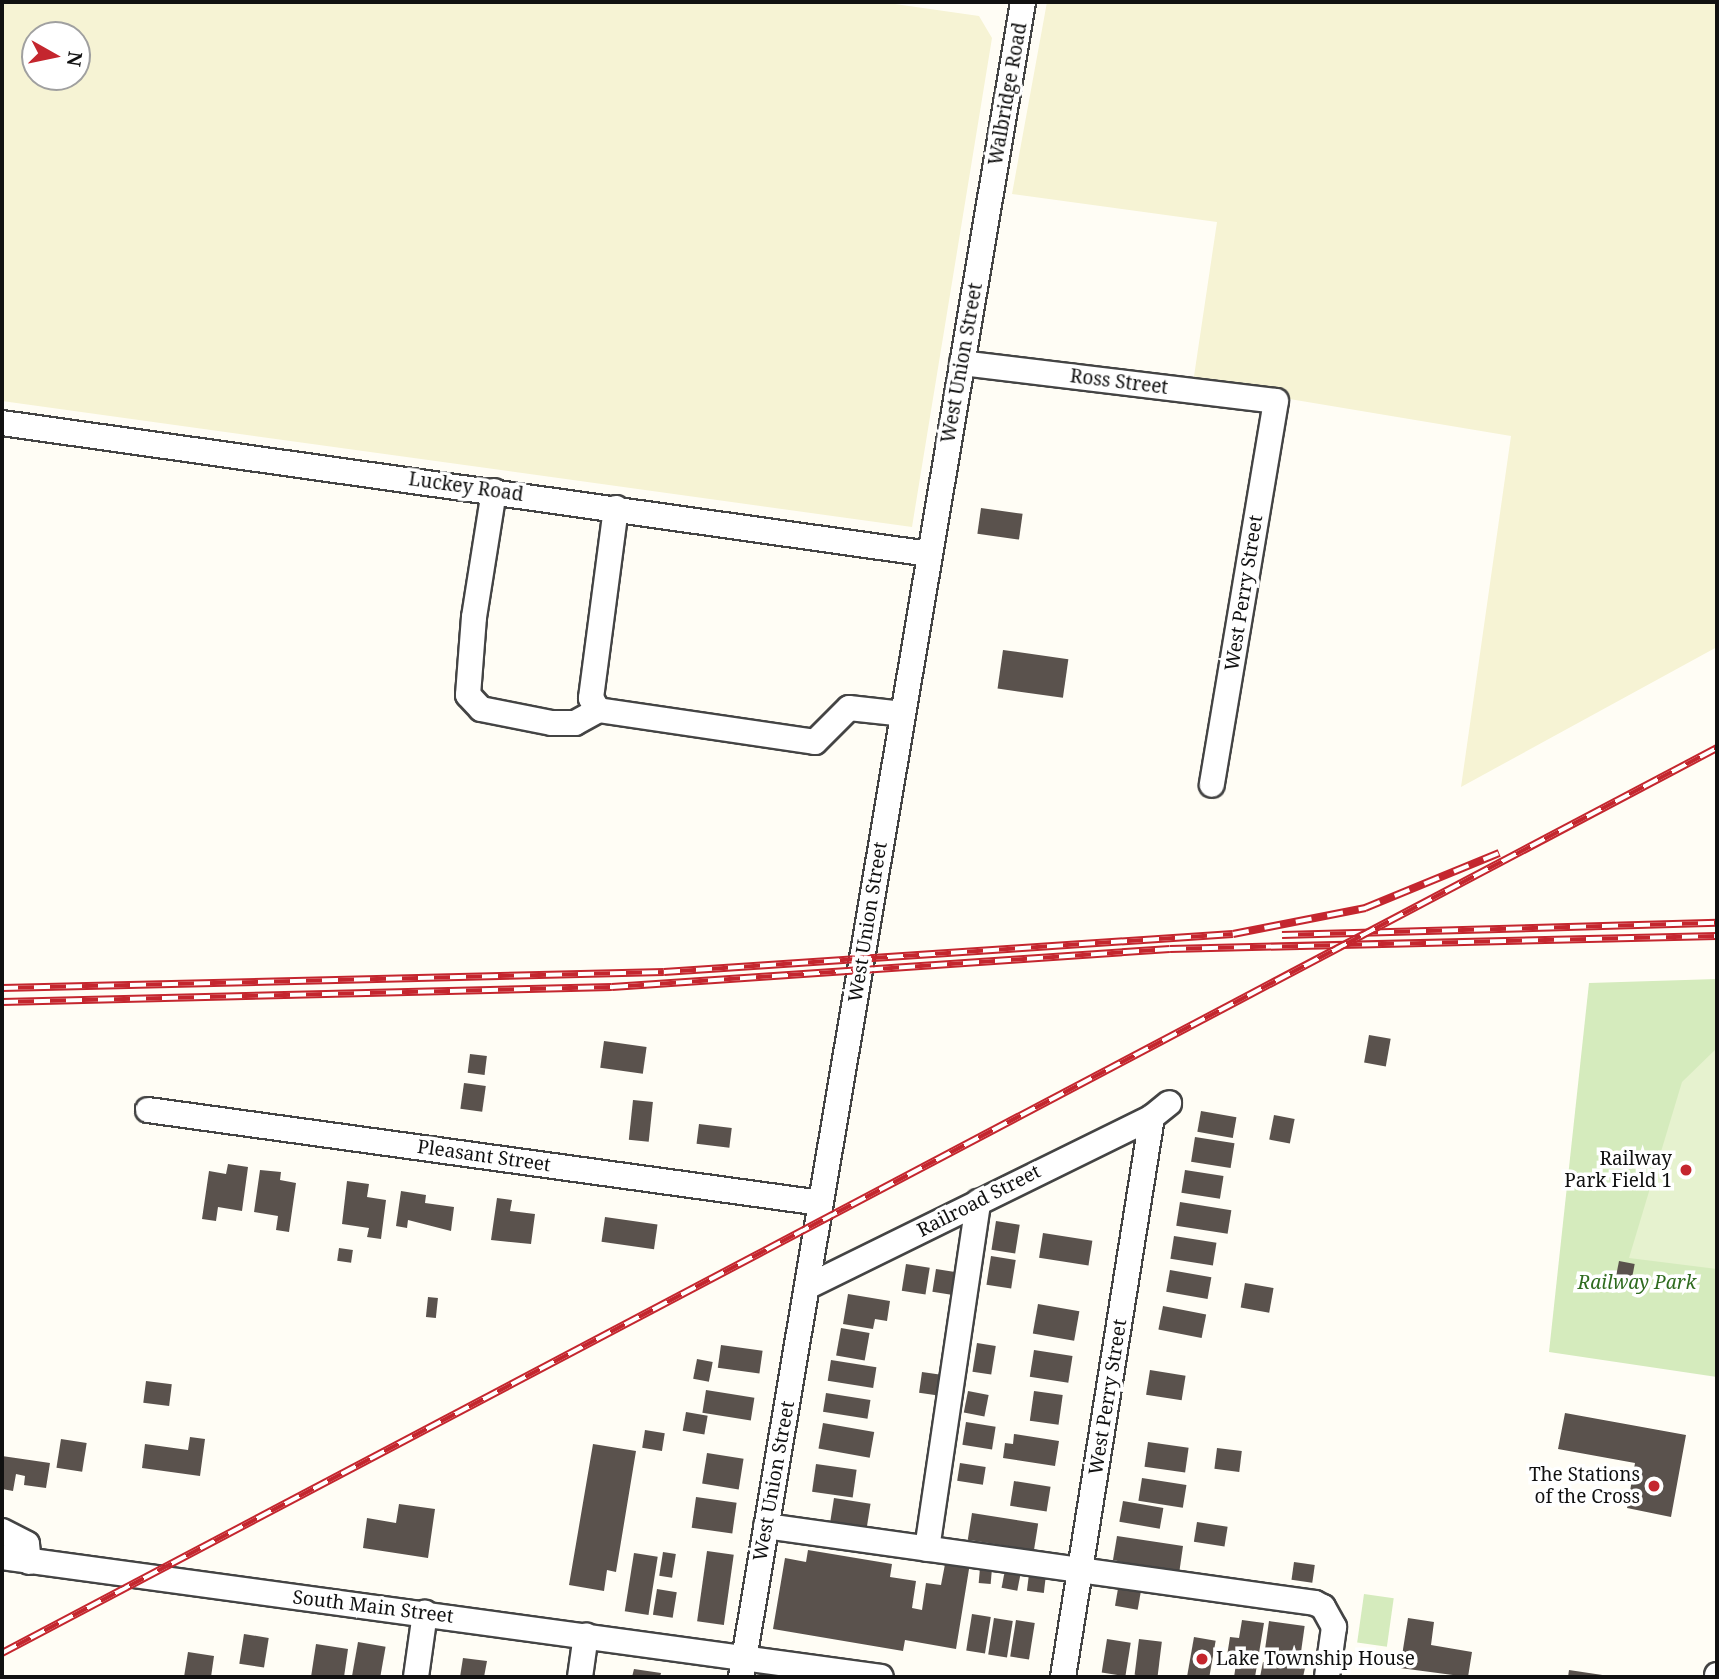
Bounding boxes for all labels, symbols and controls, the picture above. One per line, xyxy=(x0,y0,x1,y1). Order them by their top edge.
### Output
north arrow xyxy=(21,21,91,91)
street label: Walbridge Road xyxy=(984,21,1032,167)
text: N xyxy=(61,50,89,68)
street label: West Union Street xyxy=(937,281,987,445)
street label: Ross Street xyxy=(1069,365,1169,399)
street label: Luckey Road xyxy=(407,468,525,506)
street label: West Perry Street xyxy=(1220,514,1268,672)
street label: West Union Street xyxy=(844,840,892,1004)
street label: Pleasant Street xyxy=(416,1135,552,1177)
place label: Railway Park Field 1 xyxy=(1564,1148,1672,1192)
street label: Railroad Street xyxy=(914,1160,1044,1242)
marker: Railway Park Field 1 xyxy=(1678,1162,1694,1178)
park label: Railway Park xyxy=(1578,1272,1696,1294)
street label: West Perry Street xyxy=(1084,1318,1132,1476)
street label: West Union Street xyxy=(749,1399,799,1563)
place label: The Stations of the Cross xyxy=(1529,1464,1640,1508)
marker: The Stations of the Cross xyxy=(1646,1478,1662,1494)
street label: South Main Street xyxy=(291,1586,455,1628)
place label: Lake Township House xyxy=(1216,1648,1415,1670)
marker: Lake Township House xyxy=(1194,1651,1210,1667)

